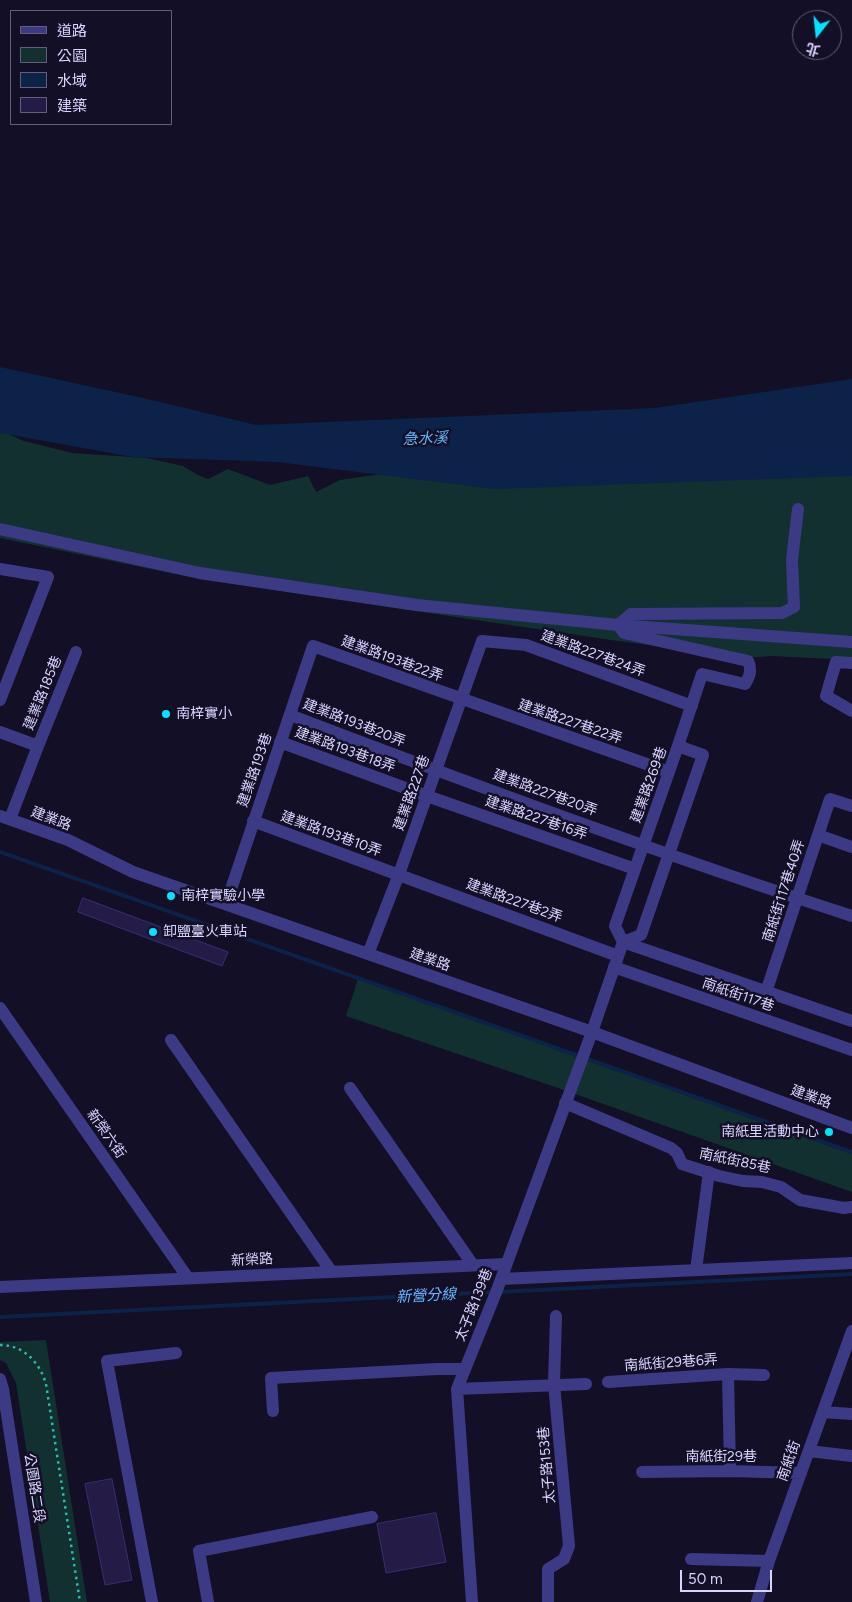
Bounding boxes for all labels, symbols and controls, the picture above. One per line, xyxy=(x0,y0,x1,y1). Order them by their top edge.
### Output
legend xyxy=(10,10,172,125)
north arrow xyxy=(792,10,842,60)
text: 道路 xyxy=(57,22,87,40)
text: 北 xyxy=(804,39,822,59)
text: 公園 xyxy=(57,47,87,65)
text: 水域 xyxy=(57,72,87,90)
text: 建築 xyxy=(57,97,87,115)
water label: 急水溪 xyxy=(402,429,448,449)
street label: 建業路227巷24弄 xyxy=(539,627,647,681)
street label: 建業路193巷22弄 xyxy=(339,633,445,685)
street label: 建業路185巷 xyxy=(21,653,65,733)
street label: 建業路193巷20弄 xyxy=(301,696,407,750)
street label: 建業路227巷22弄 xyxy=(516,696,624,748)
place label: 南梓實小 xyxy=(176,706,232,722)
marker: 南梓實小 xyxy=(160,708,172,720)
street label: 建業路193巷18弄 xyxy=(292,724,398,776)
street label: 建業路193巷 xyxy=(234,731,276,809)
street label: 建業路269巷 xyxy=(627,745,671,825)
street label: 建業路227巷 xyxy=(391,753,433,833)
street label: 建業路227巷20弄 xyxy=(490,766,600,820)
street label: 建業路227巷16弄 xyxy=(483,793,589,843)
street label: 建業路 xyxy=(28,804,74,834)
street label: 建業路193巷10弄 xyxy=(278,808,384,860)
street label: 南紙街117巷40弄 xyxy=(760,838,808,944)
street label: 建業路227巷2弄 xyxy=(464,876,564,926)
place label: 南梓實驗小學 xyxy=(181,888,265,904)
marker: 南梓實驗小學 xyxy=(165,890,177,902)
place label: 卸鹽臺火車站 xyxy=(163,924,247,940)
marker: 卸鹽臺火車站 xyxy=(147,926,159,938)
street label: 建業路 xyxy=(407,945,453,975)
street label: 南紙街117巷 xyxy=(700,975,776,1015)
street label: 建業路 xyxy=(788,1082,834,1112)
street label: 新榮六街 xyxy=(83,1106,129,1162)
place label: 南紙里活動中心 xyxy=(721,1124,819,1140)
marker: 南紙里活動中心 xyxy=(823,1126,835,1138)
street label: 南紙街85巷 xyxy=(698,1145,772,1177)
street label: 新榮路 xyxy=(231,1251,273,1269)
street label: 太子路139巷 xyxy=(452,1266,496,1344)
water label: 新營分線 xyxy=(396,1285,456,1307)
street label: 南紙街29巷6弄 xyxy=(624,1351,718,1375)
street label: 太子路153巷 xyxy=(535,1426,559,1504)
street label: 南紙街 xyxy=(774,1438,804,1484)
street label: 南紙街29巷 xyxy=(685,1449,757,1465)
street label: 公園路二段 xyxy=(20,1452,48,1524)
scale bar xyxy=(682,1560,774,1592)
text: 50 m xyxy=(688,1570,723,1588)

